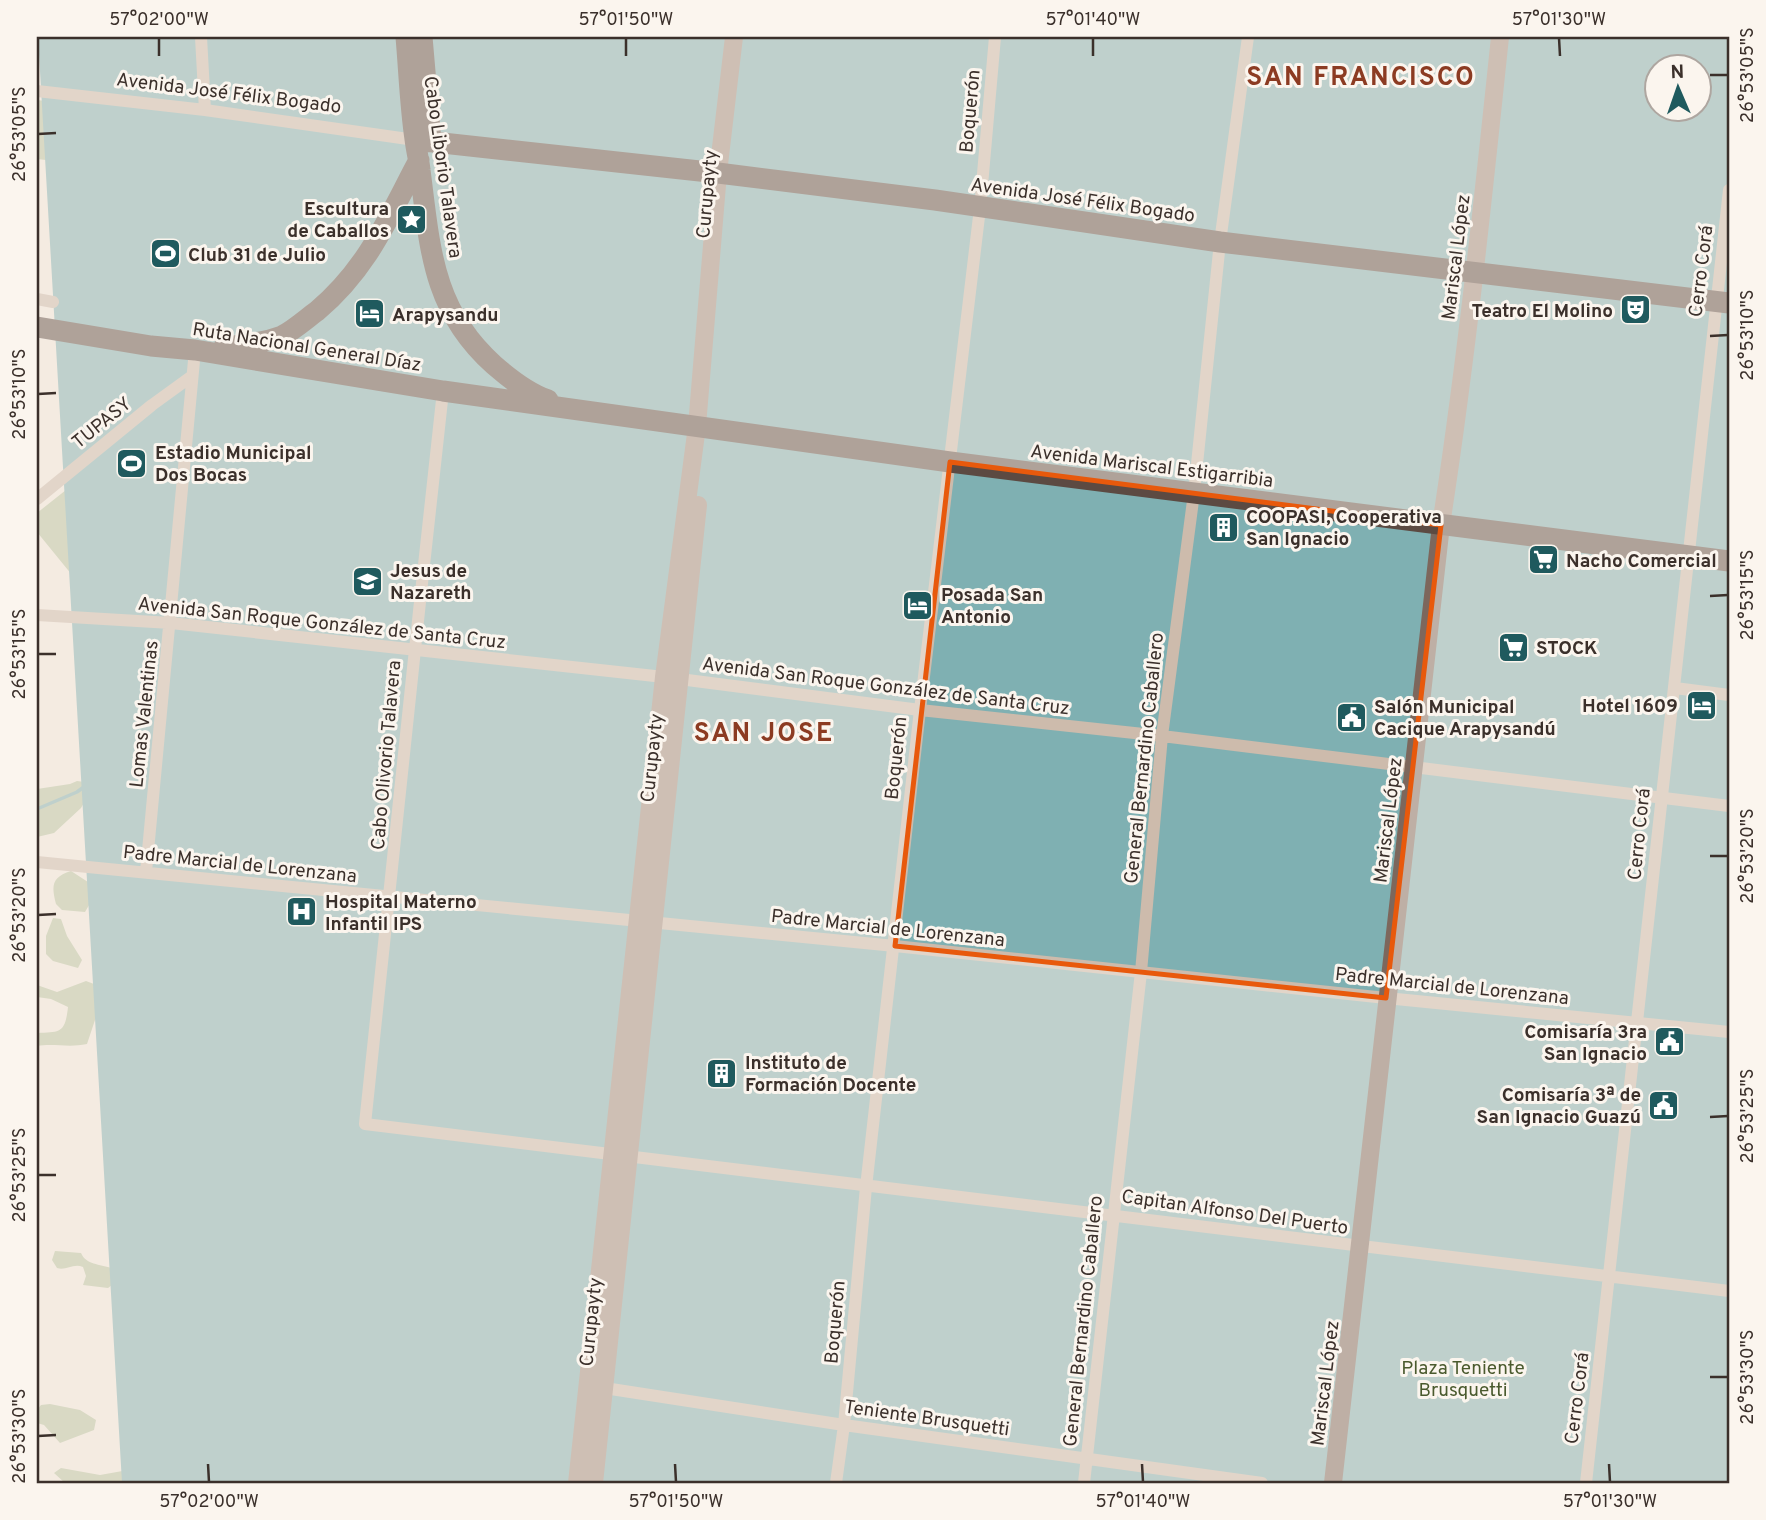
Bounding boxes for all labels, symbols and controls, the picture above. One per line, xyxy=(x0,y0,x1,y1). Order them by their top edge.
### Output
text: 57°02'00"W xyxy=(109,9,209,32)
text: 57°01'50"W xyxy=(579,9,673,32)
text: 57°01'40"W xyxy=(1046,9,1141,32)
text: 57°01'30"W xyxy=(1512,9,1606,32)
text: 26°53'05"S xyxy=(1737,27,1760,123)
north arrow xyxy=(1644,52,1714,122)
text: N xyxy=(1670,61,1685,85)
district label: SAN FRANCISCO xyxy=(1246,62,1476,95)
street label: Avenida José Félix Bogado xyxy=(115,68,343,120)
street label: Boquerón xyxy=(955,69,987,154)
street label: Cabo Liborio Talavera xyxy=(417,75,467,260)
text: 26°53'05"S xyxy=(9,86,32,182)
street label: Curupayty xyxy=(692,149,724,240)
street label: Avenida José Félix Bogado xyxy=(969,173,1196,229)
street label: Mariscal López xyxy=(1437,193,1477,321)
place label: Escultura de Caballos xyxy=(287,198,389,244)
place icon: Escultura de Caballos xyxy=(395,202,429,236)
street label: Cerro Corá xyxy=(1684,224,1720,319)
sports icon: Club 31 de Julio xyxy=(148,237,182,271)
place label: Club 31 de Julio xyxy=(188,244,326,268)
text: 26°53'10"S xyxy=(1737,289,1760,381)
theatre icon: Teatro El Molino xyxy=(1619,293,1653,327)
hotel icon: Arapysandu xyxy=(352,297,386,331)
place label: Teatro El Molino xyxy=(1471,300,1613,324)
place label: Arapysandu xyxy=(392,304,499,328)
street label: Ruta Nacional General Díaz xyxy=(191,318,423,378)
text: 26°53'10"S xyxy=(9,348,32,440)
street label: TUPASY xyxy=(68,392,137,455)
street label: Avenida Mariscal Estigarribia xyxy=(1029,440,1275,494)
place label: Estadio Municipal Dos Bocas xyxy=(155,442,312,488)
sports icon: Estadio Municipal Dos Bocas xyxy=(115,446,149,480)
place label: COOPASI, Cooperativa San Ignacio xyxy=(1246,506,1442,552)
building icon: COOPASI, Cooperativa San Ignacio xyxy=(1206,510,1240,544)
supermarket icon: Nacho Comercial xyxy=(1526,543,1560,577)
place label: Nacho Comercial xyxy=(1566,550,1717,574)
text: 26°53'15"S xyxy=(1737,550,1760,640)
place label: Jesus de Nazareth xyxy=(390,560,472,606)
school or university icon: Jesus de Nazareth xyxy=(350,564,384,598)
place label: Posada San Antonio xyxy=(941,584,1043,630)
hotel icon: Posada San Antonio xyxy=(901,588,935,622)
street label: Avenida San Roque González de Santa Cruz xyxy=(137,593,507,655)
text: 26°53'15"S xyxy=(9,609,32,699)
supermarket icon: STOCK xyxy=(1496,630,1530,664)
street label: General Bernardino Caballero xyxy=(1120,631,1170,885)
place label: STOCK xyxy=(1536,637,1597,661)
street label: Lomas Valentinas xyxy=(125,639,165,789)
street label: Avenida San Roque González de Santa Cruz xyxy=(701,653,1071,721)
street label: Cabo Olivorio Talavera xyxy=(367,659,407,851)
hotel icon: Hotel 1609 xyxy=(1684,688,1718,722)
place label: Hotel 1609 xyxy=(1582,695,1678,719)
place label: Salón Municipal Cacique Arapysandú xyxy=(1374,696,1556,742)
public building icon: Salón Municipal Cacique Arapysandú xyxy=(1334,700,1368,734)
street label: Curupayty xyxy=(636,713,670,804)
street label: Boquerón xyxy=(881,715,913,801)
district label: SAN JOSE xyxy=(694,718,834,751)
street label: Mariscal López xyxy=(1369,756,1409,884)
street label: Cerro Corá xyxy=(1623,787,1657,881)
text: 26°53'20"S xyxy=(1737,808,1760,904)
street label: Padre Marcial de Lorenzana xyxy=(122,841,358,889)
text: 26°53'20"S xyxy=(9,867,32,963)
place label: Hospital Materno Infantil IPS xyxy=(325,891,477,937)
hospital icon: Hospital Materno Infantil IPS xyxy=(285,895,319,929)
street label: Padre Marcial de Lorenzana xyxy=(770,905,1006,953)
street label: Padre Marcial de Lorenzana xyxy=(1334,963,1570,1011)
place label: Comisaría 3ra San Ignacio xyxy=(1524,1021,1647,1067)
public building icon: Comisaría 3ra San Ignacio xyxy=(1653,1025,1687,1059)
place label: Instituto de Formación Docente xyxy=(745,1052,916,1098)
building icon: Instituto de Formación Docente xyxy=(705,1056,739,1090)
text: 26°53'25"S xyxy=(1737,1068,1760,1164)
place label: Comisaría 3ª de San Ignacio Guazú xyxy=(1477,1084,1641,1130)
public building icon: Comisaría 3ª de San Ignacio Guazú xyxy=(1647,1088,1681,1122)
text: 26°53'25"S xyxy=(9,1127,32,1223)
street label: Capitan Alfonso Del Puerto xyxy=(1120,1185,1350,1241)
street label: General Bernardino Caballero xyxy=(1059,1194,1109,1448)
street label: Curupayty xyxy=(575,1277,609,1368)
street label: Boquerón xyxy=(820,1280,852,1365)
street label: Mariscal López xyxy=(1306,1319,1346,1447)
text: 26°53'30"S xyxy=(1737,1329,1760,1425)
street label: Cerro Corá xyxy=(1560,1351,1596,1446)
park label: Plaza Teniente Brusquetti xyxy=(1401,1357,1525,1403)
text: 26°53'30"S xyxy=(9,1388,32,1484)
street label: Teniente Brusquetti xyxy=(842,1395,1011,1442)
text: 57°02'00"W xyxy=(159,1491,259,1514)
text: 57°01'50"W xyxy=(629,1491,723,1514)
text: 57°01'40"W xyxy=(1096,1491,1191,1514)
text: 57°01'30"W xyxy=(1563,1491,1657,1514)

